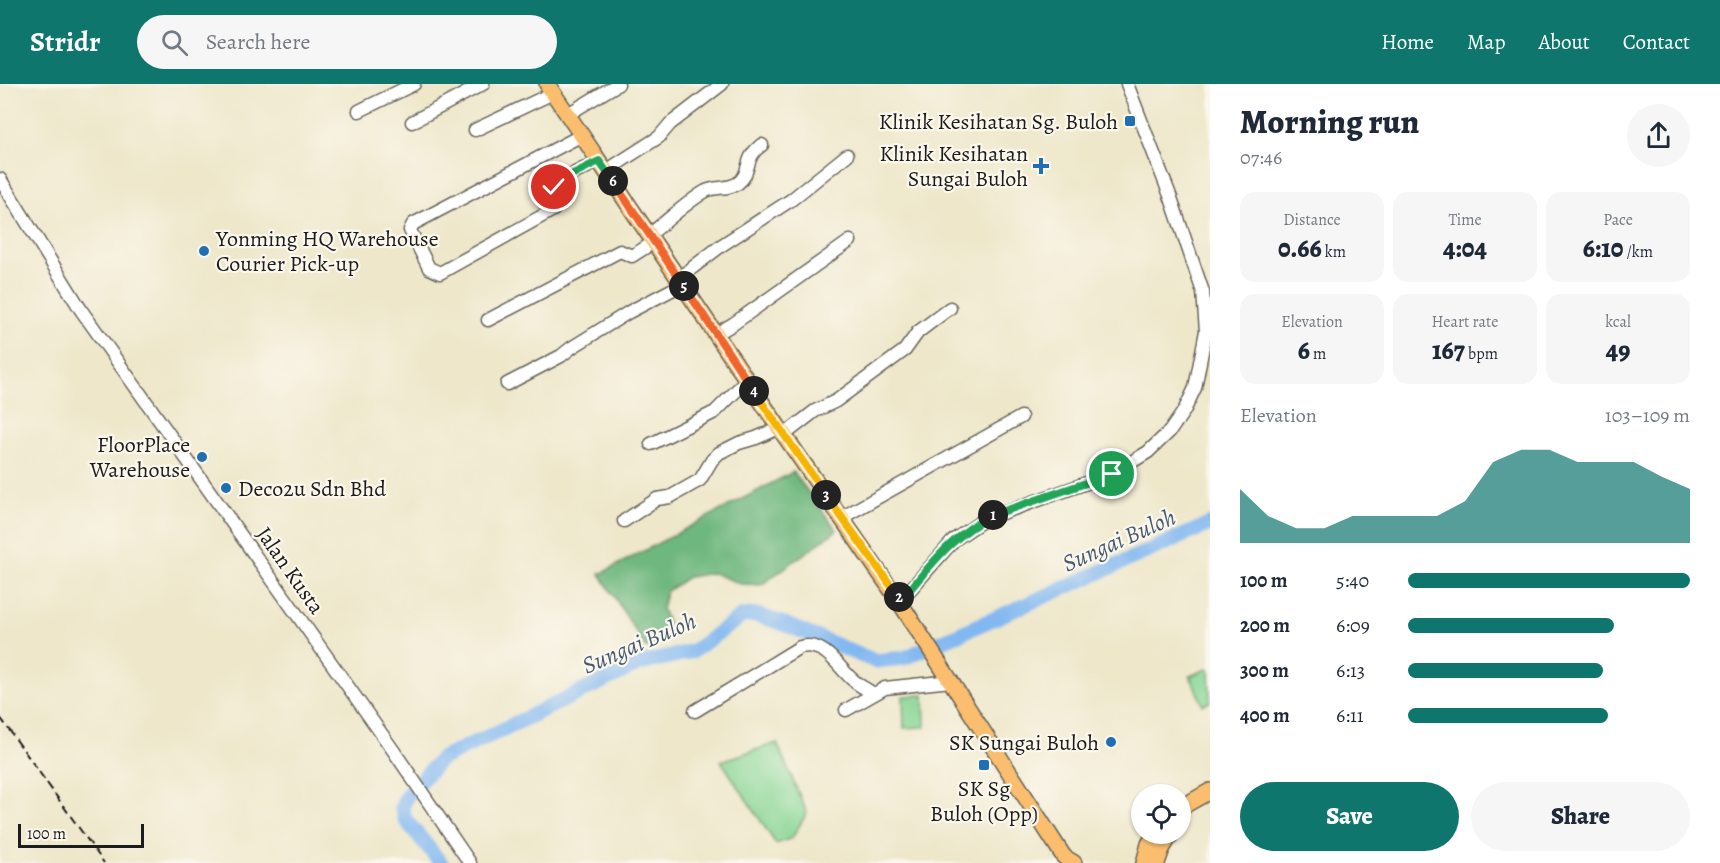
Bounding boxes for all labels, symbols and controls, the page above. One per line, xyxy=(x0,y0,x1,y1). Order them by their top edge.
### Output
search box xyxy=(137,15,557,69)
text: Stridr xyxy=(30,23,101,61)
icon: search xyxy=(158,26,191,59)
text: Search here xyxy=(206,27,310,57)
text: Home xyxy=(1381,28,1434,56)
text: Map xyxy=(1467,28,1505,56)
text: About xyxy=(1538,28,1590,56)
text: Contact xyxy=(1623,28,1690,56)
text: Morning run xyxy=(1240,99,1419,144)
button: share xyxy=(1627,104,1690,167)
place label: Klinik Kesihatan Sg. Buloh xyxy=(879,107,1118,137)
marker: Klinik Kesihatan Sg. Buloh xyxy=(1123,114,1137,128)
place label: Klinik Kesihatan Sungai Buloh xyxy=(879,139,1028,194)
text: 07:46 xyxy=(1240,144,1282,171)
marker: Klinik Kesihatan Sungai Buloh xyxy=(1032,157,1050,175)
pin xyxy=(528,161,579,212)
pin: 6 xyxy=(598,166,628,196)
icon: check xyxy=(537,170,570,203)
text: 6 xyxy=(609,170,617,192)
text: Distance xyxy=(1283,209,1341,231)
text: Time xyxy=(1448,209,1482,231)
text: Pace xyxy=(1603,209,1633,231)
place label: Yonming HQ Warehouse Courier Pick-up xyxy=(215,224,439,279)
text: 0.66 xyxy=(1278,231,1322,266)
text: 4:04 xyxy=(1443,231,1487,266)
text: 6:10 xyxy=(1583,231,1623,266)
text: km xyxy=(1322,241,1346,263)
text: /km xyxy=(1623,241,1653,263)
marker: Yonming HQ Warehouse Courier Pick-up xyxy=(197,244,211,258)
pin: 5 xyxy=(669,271,699,301)
text: 5 xyxy=(681,275,687,297)
text: Elevation xyxy=(1281,311,1343,333)
text: Heart rate xyxy=(1432,311,1498,333)
text: kcal xyxy=(1605,311,1631,333)
text: 6 xyxy=(1298,333,1310,368)
text: 167 xyxy=(1432,333,1465,368)
text: 49 xyxy=(1606,333,1630,368)
text: m xyxy=(1310,343,1326,365)
text: bpm xyxy=(1465,343,1498,365)
pin: 4 xyxy=(739,376,769,406)
text: 4 xyxy=(750,380,758,402)
text: Elevation xyxy=(1240,402,1317,429)
text: 103–109 m xyxy=(1605,402,1690,429)
place label: FloorPlace Warehouse xyxy=(89,430,190,485)
pin xyxy=(1086,448,1137,499)
marker: FloorPlace Warehouse xyxy=(195,450,209,464)
icon: arrive xyxy=(1095,457,1128,490)
place label: Deco2u Sdn Bhd xyxy=(238,474,386,504)
pin: 3 xyxy=(811,480,841,510)
marker: Deco2u Sdn Bhd xyxy=(219,481,233,495)
text: 3 xyxy=(823,484,829,506)
pin: 1 xyxy=(978,500,1008,530)
water label: Sungai Buloh xyxy=(1057,501,1181,579)
text: 1 xyxy=(990,504,996,526)
street label: Jalan Kusta xyxy=(249,521,332,621)
text: 100 m xyxy=(1240,567,1288,594)
text: 5:40 xyxy=(1336,567,1369,594)
pin: 2 xyxy=(884,582,914,612)
text: 2 xyxy=(895,586,903,608)
water label: Sungai Buloh xyxy=(577,605,701,681)
text: 200 m xyxy=(1240,612,1290,639)
text: 6:09 xyxy=(1336,612,1370,639)
text: 300 m xyxy=(1240,657,1289,684)
text: 6:13 xyxy=(1336,657,1365,684)
text: 400 m xyxy=(1240,702,1290,729)
text: 6:11 xyxy=(1336,702,1364,729)
place label: SK Sungai Buloh xyxy=(949,728,1099,758)
marker: SK Sungai Buloh xyxy=(1104,735,1118,749)
marker: SK Sg Buloh (Opp) xyxy=(977,758,991,772)
place label: SK Sg Buloh (Opp) xyxy=(930,774,1038,829)
button: Save xyxy=(1240,782,1459,851)
button: Share xyxy=(1471,782,1690,851)
map controls xyxy=(1131,784,1191,844)
button: locate xyxy=(1131,784,1191,844)
scale bar xyxy=(18,821,144,848)
text: 100 m xyxy=(27,823,66,845)

